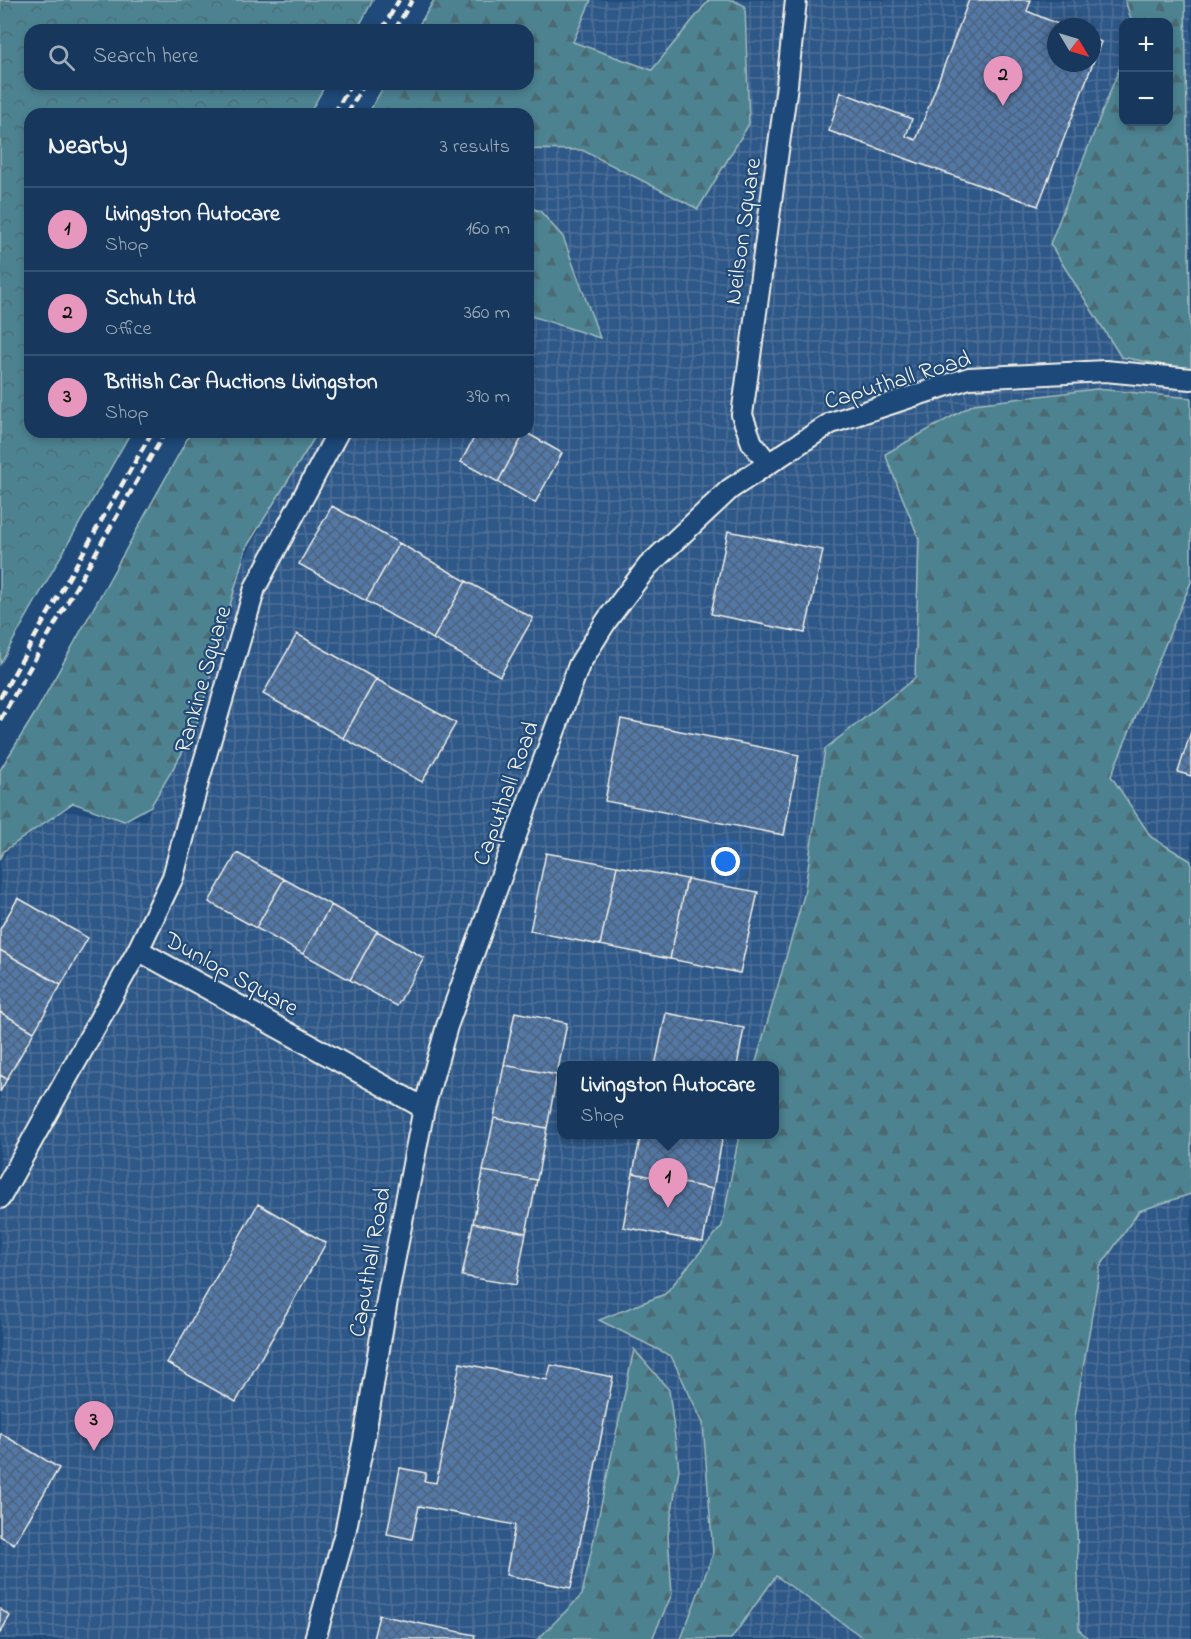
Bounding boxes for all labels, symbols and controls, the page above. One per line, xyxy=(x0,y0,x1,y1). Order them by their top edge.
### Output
north arrow xyxy=(1047,18,1101,72)
map controls xyxy=(1119,18,1173,126)
button: + xyxy=(1119,18,1173,72)
search box xyxy=(24,24,534,90)
icon: search xyxy=(45,41,78,74)
text: Search here xyxy=(93,41,198,73)
pin: 2 xyxy=(984,57,1022,106)
button: − xyxy=(1119,72,1173,126)
text: Nearby xyxy=(48,128,127,166)
text: 3 results xyxy=(440,133,510,162)
street label: Neilson Square xyxy=(717,155,772,307)
text: Livingston Autocare xyxy=(105,199,280,231)
text: 1 xyxy=(64,215,71,244)
text: 160 m xyxy=(466,215,510,244)
text: Shop xyxy=(105,231,149,260)
text: Schuh Ltd xyxy=(105,283,196,315)
text: 2 xyxy=(63,299,72,328)
text: 360 m xyxy=(464,299,510,328)
text: Office xyxy=(105,315,151,344)
street label: Caputhall Road xyxy=(820,342,976,420)
text: British Car Auctions Livingston xyxy=(105,367,378,399)
text: 3 xyxy=(63,383,72,412)
text: 390 m xyxy=(467,383,510,412)
text: Shop xyxy=(105,399,149,428)
street label: Rankine Square xyxy=(167,602,242,757)
street label: Caputhall Road xyxy=(465,716,550,871)
your location xyxy=(711,847,740,876)
street label: Dunlop Square xyxy=(156,923,305,1027)
popup xyxy=(557,1061,779,1139)
text: Livingston Autocare xyxy=(581,1070,755,1102)
text: Shop xyxy=(581,1102,624,1131)
pin: 1 xyxy=(648,1158,688,1208)
street label: Caputhall Road xyxy=(341,1184,402,1340)
pin: 3 xyxy=(74,1402,113,1451)

